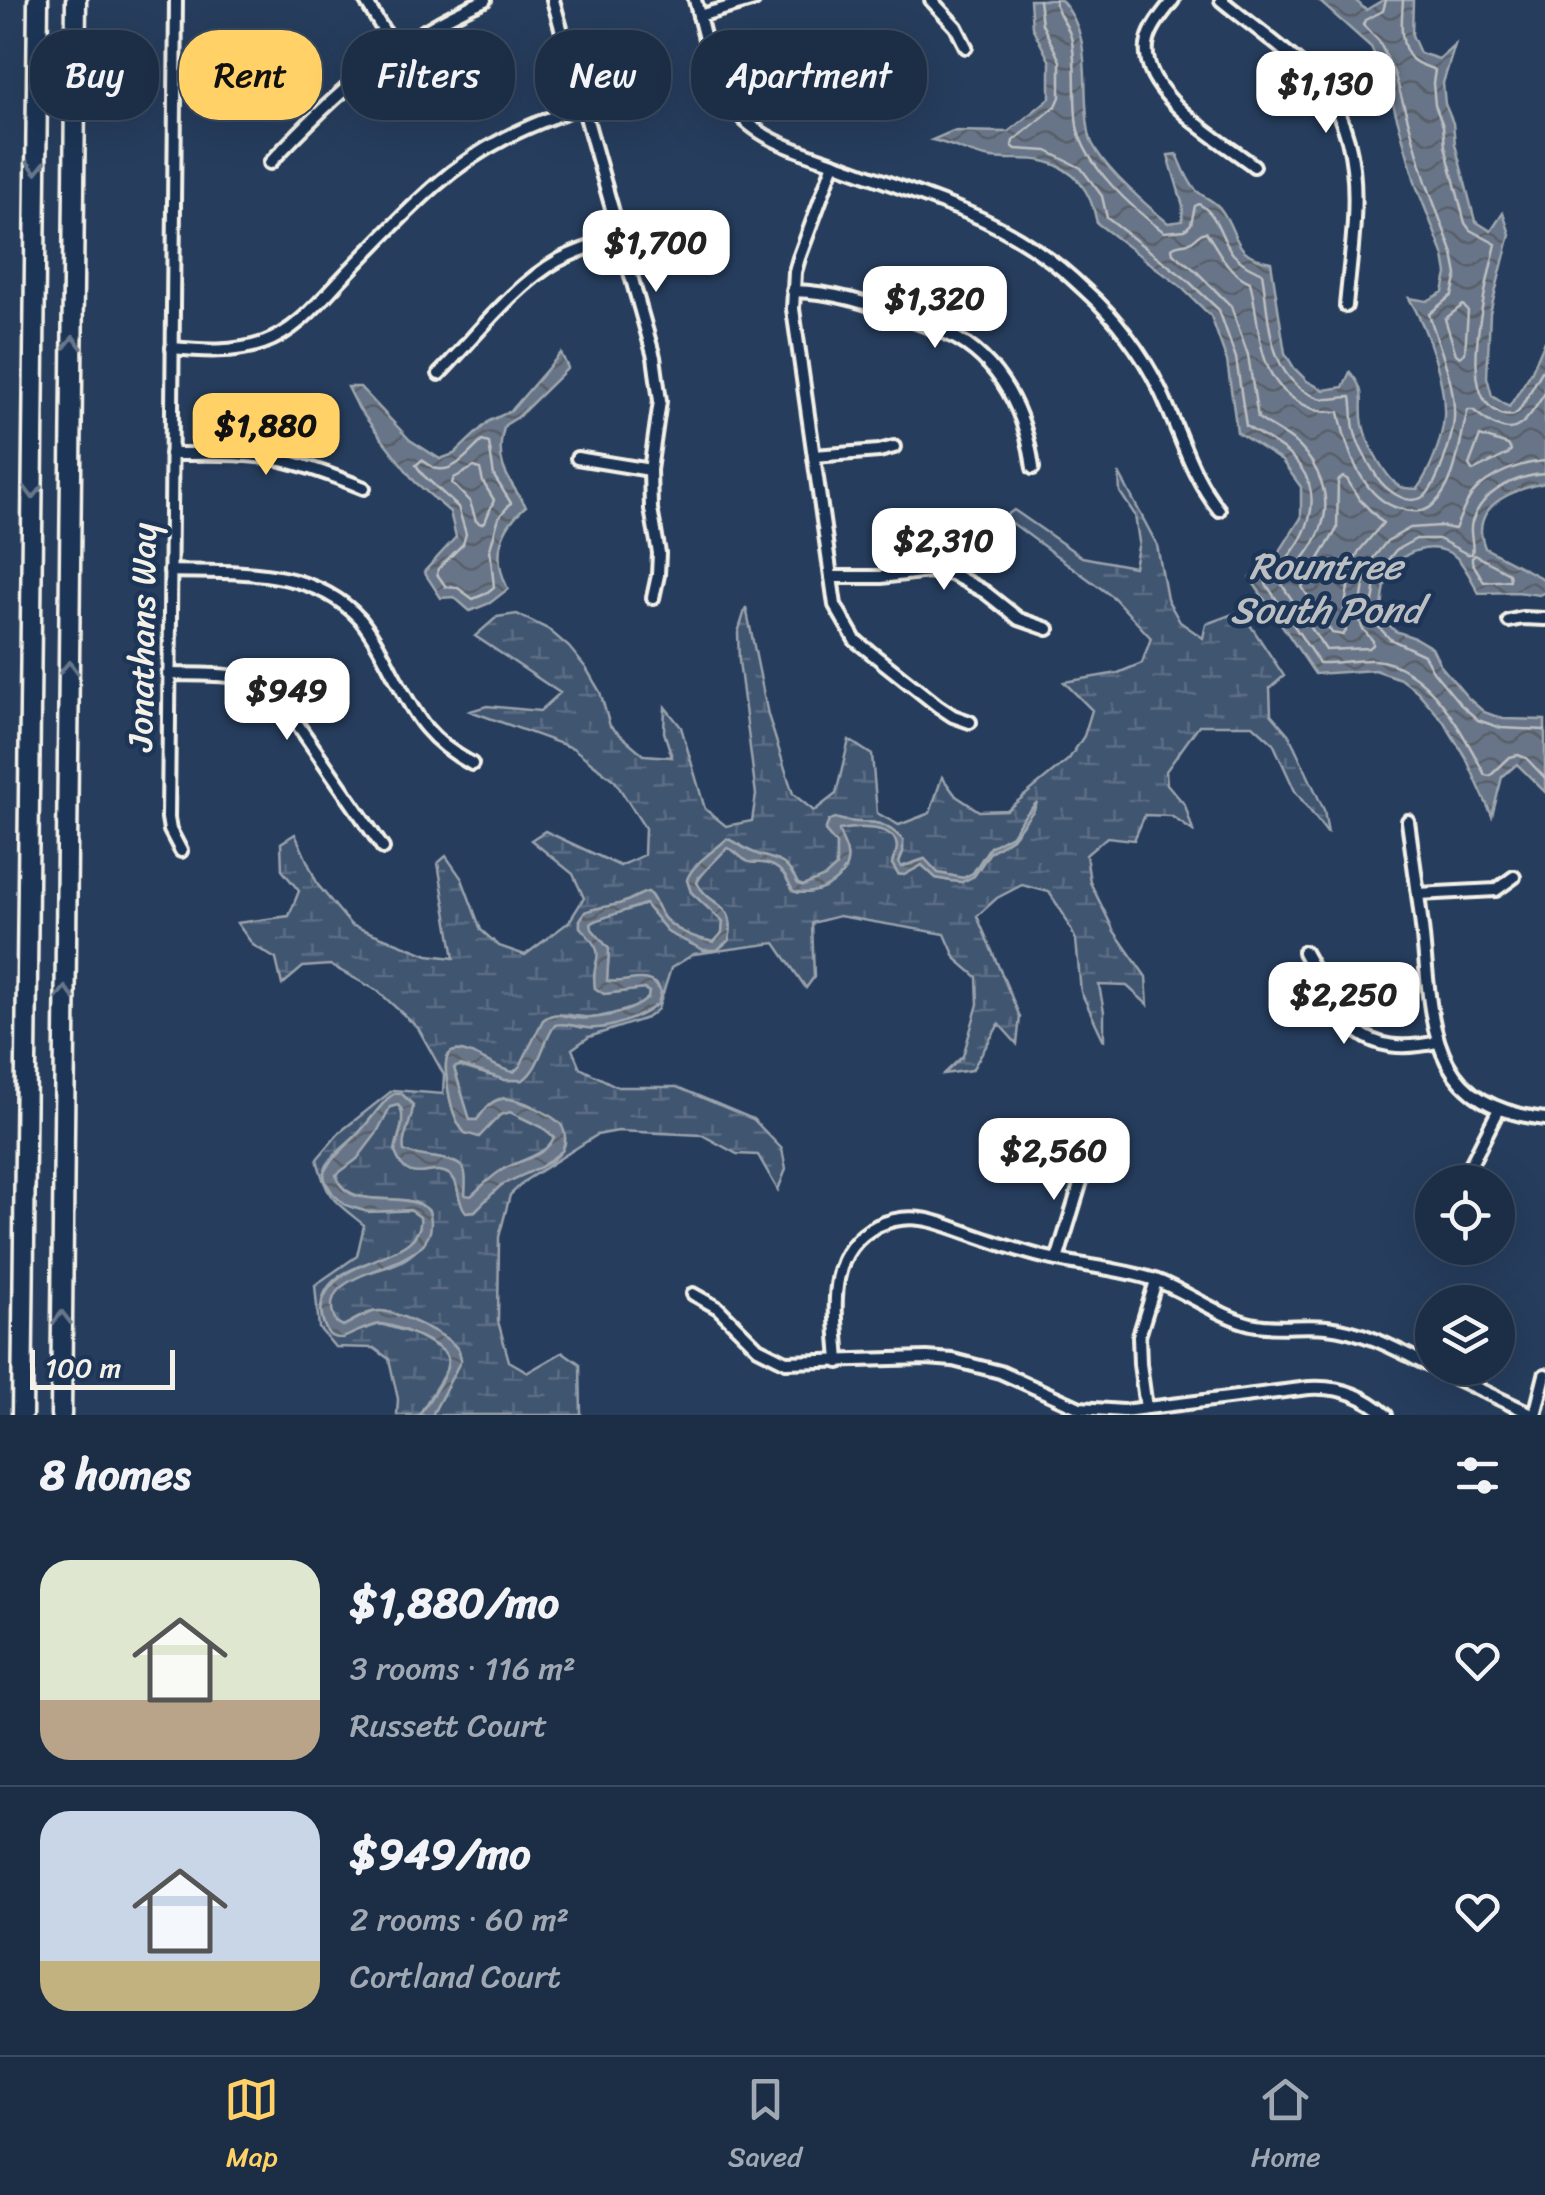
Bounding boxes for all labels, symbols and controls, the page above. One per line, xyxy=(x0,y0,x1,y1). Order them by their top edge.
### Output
chip: Buy xyxy=(30,30,159,120)
chip: Rent xyxy=(179,30,322,120)
chip: Filters xyxy=(342,30,515,120)
chip: New xyxy=(535,30,671,120)
chip: Apartment xyxy=(691,30,927,120)
pin: $1,130 xyxy=(1245,51,1407,136)
text: $1,130 xyxy=(1278,55,1374,112)
one-way arrow xyxy=(25,160,47,176)
pin: $1,700 xyxy=(575,210,737,295)
text: $1,700 xyxy=(605,214,707,271)
pin: $1,320 xyxy=(854,266,1016,351)
text: $1,320 xyxy=(885,270,985,327)
one-way arrow xyxy=(62,334,84,350)
pin: $1,880 xyxy=(185,393,347,478)
text: $1,880 xyxy=(215,397,317,454)
one-way arrow xyxy=(22,486,44,501)
pin: $2,310 xyxy=(863,508,1025,593)
text: $2,310 xyxy=(894,512,994,569)
street label: Jonathans Way xyxy=(109,522,175,753)
water label: Rountree South Pond xyxy=(1230,533,1432,644)
pin: $949 xyxy=(228,658,346,743)
one-way arrow xyxy=(58,659,80,674)
text: $949 xyxy=(247,662,327,719)
pin: $2,250 xyxy=(1263,962,1425,1047)
text: $2,250 xyxy=(1291,966,1397,1023)
one-way arrow xyxy=(54,984,76,1000)
pin: $2,560 xyxy=(973,1118,1135,1203)
text: $2,560 xyxy=(1001,1122,1107,1179)
map controls xyxy=(1415,1165,1515,1385)
button: locate xyxy=(1415,1165,1515,1265)
button: layers xyxy=(1415,1285,1515,1385)
one-way arrow xyxy=(51,1309,73,1324)
text: 100 m xyxy=(45,1343,121,1392)
scale bar xyxy=(30,1345,175,1390)
text: 8 homes xyxy=(40,1438,191,1512)
icon: filters xyxy=(1450,1448,1505,1503)
text: $1,880/mo xyxy=(350,1566,559,1640)
icon: home xyxy=(120,1600,240,1720)
icon: heart xyxy=(1450,1633,1505,1688)
text: 3 rooms · 116 m² xyxy=(350,1640,576,1697)
text: Russett Court xyxy=(350,1697,547,1754)
text: $949/mo xyxy=(350,1817,531,1891)
icon: home xyxy=(120,1851,240,1971)
icon: heart xyxy=(1450,1884,1505,1939)
text: 2 rooms · 60 m² xyxy=(350,1891,569,1948)
text: Cortland Court xyxy=(350,1948,561,2005)
tab: Map xyxy=(224,2072,279,2181)
tab: Saved xyxy=(728,2072,802,2181)
tab: Home xyxy=(1251,2072,1321,2181)

